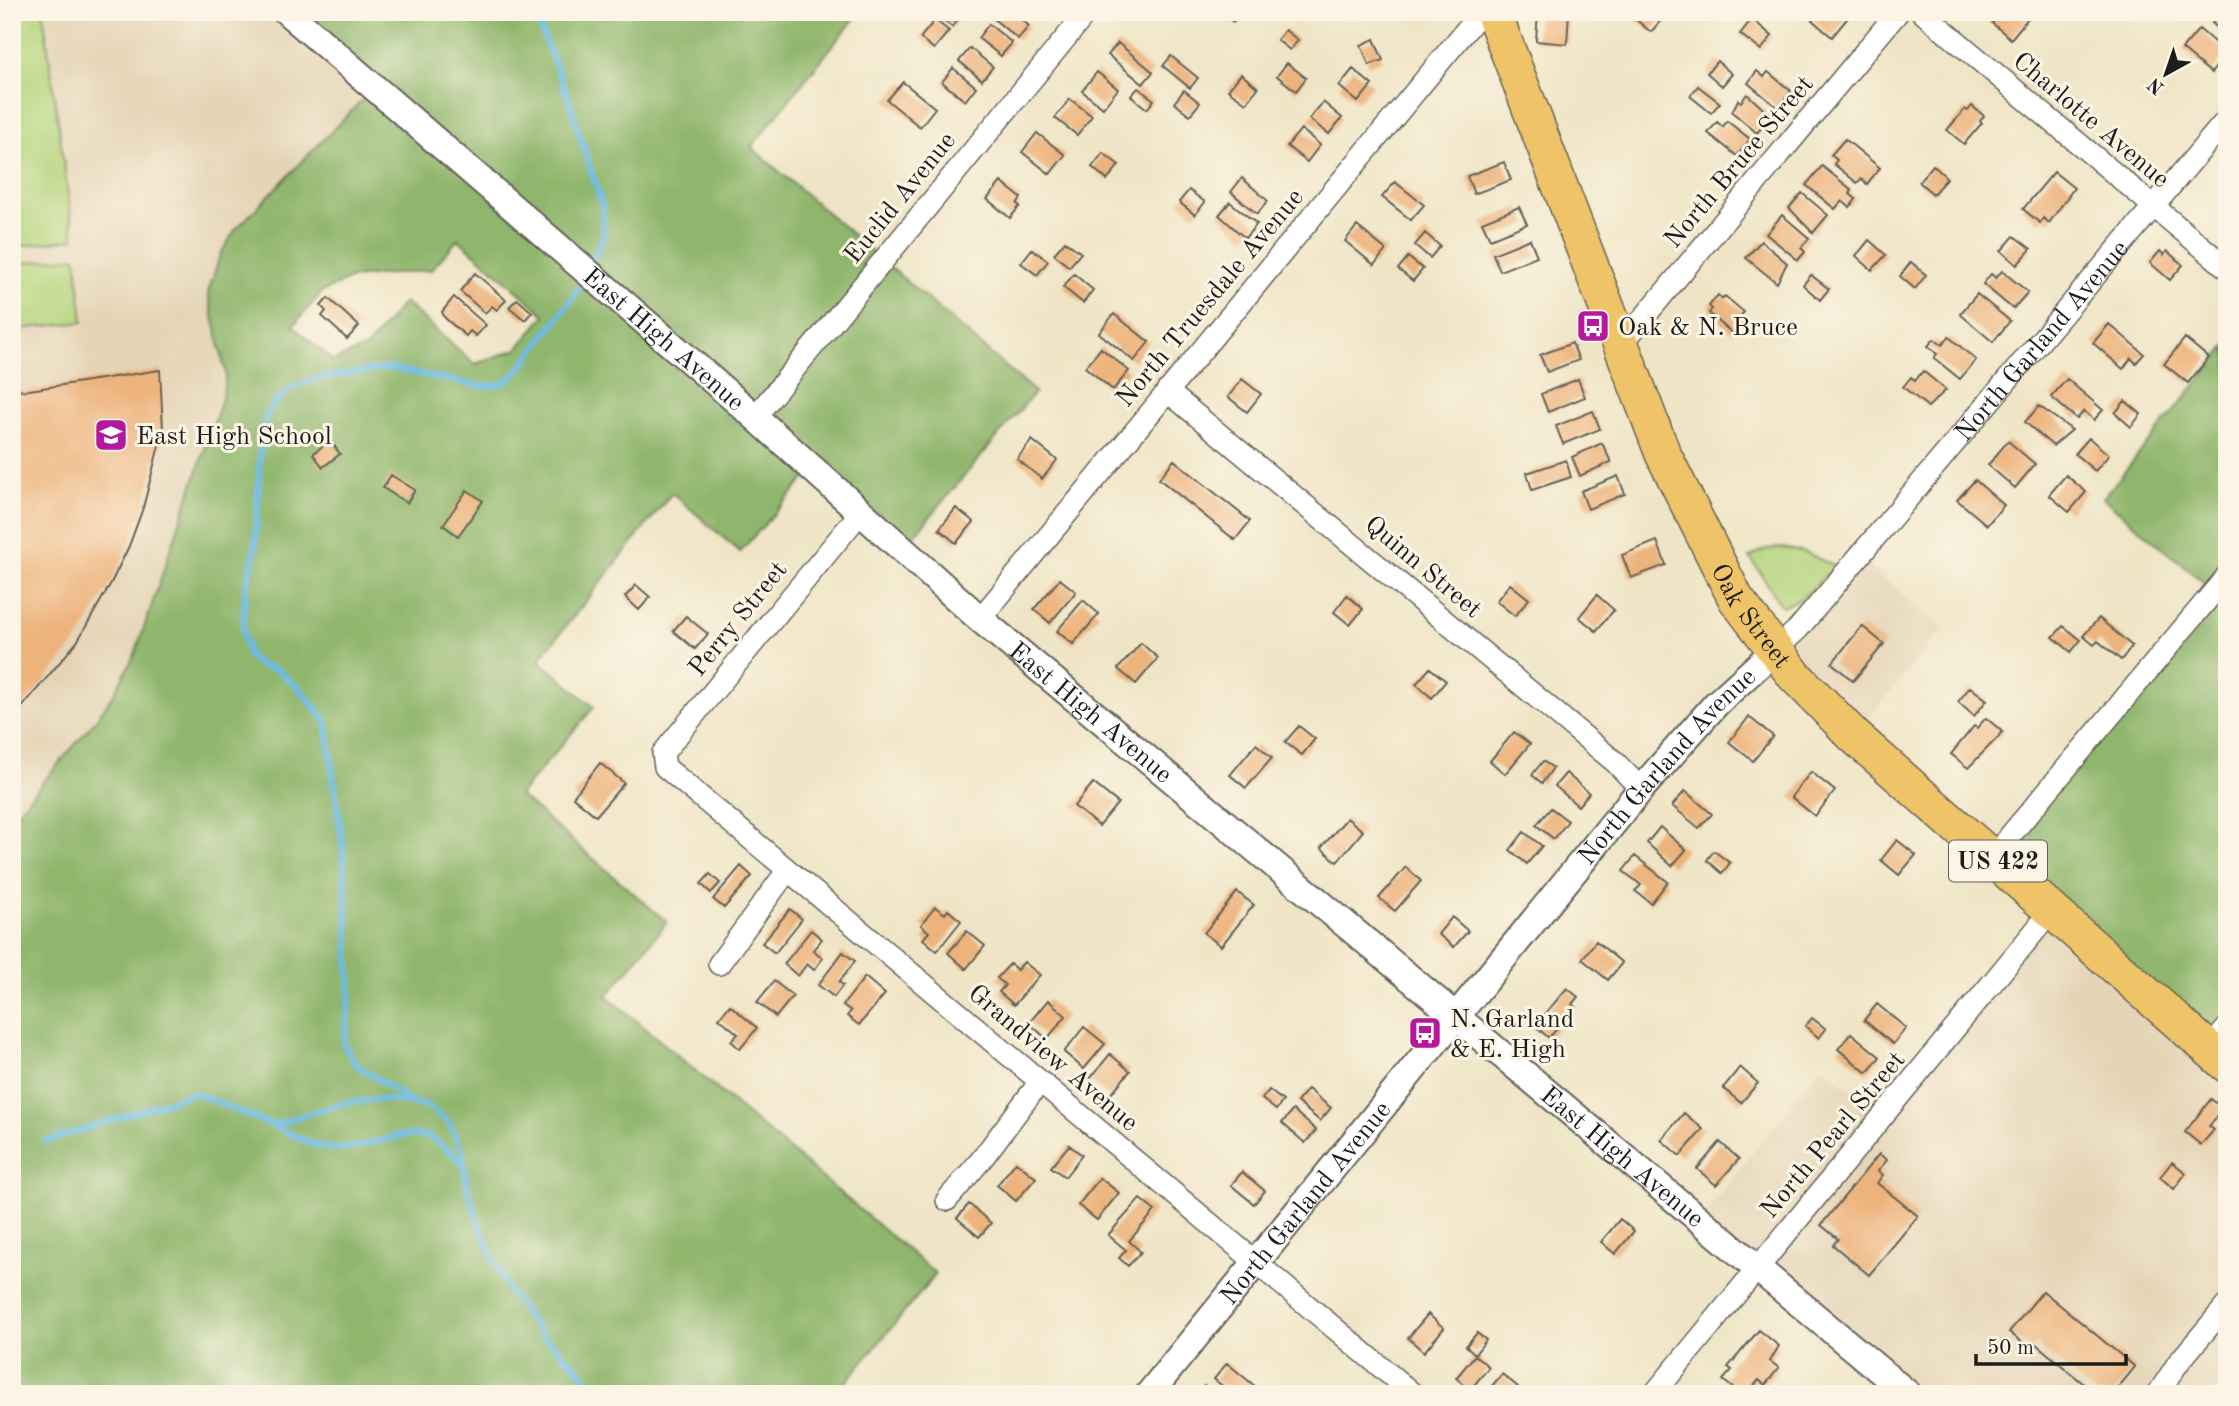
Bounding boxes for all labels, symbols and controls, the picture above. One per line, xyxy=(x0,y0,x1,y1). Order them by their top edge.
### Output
north arrow xyxy=(2130,38,2200,108)
street label: Charlotte Avenue xyxy=(2008,48,2174,193)
street label: North Bruce Street xyxy=(1660,71,1819,253)
text: N xyxy=(2145,73,2168,97)
street label: Euclid Avenue xyxy=(840,128,961,269)
street label: North Truesdale Avenue xyxy=(1112,184,1309,412)
street label: North Garland Avenue xyxy=(1951,236,2134,447)
street label: East High Avenue xyxy=(577,263,749,417)
bus stop icon: Oak & N. Bruce xyxy=(1574,307,1612,345)
place label: Oak & N. Bruce xyxy=(1618,315,1798,341)
school or university icon: East High School xyxy=(92,416,130,454)
place label: East High School xyxy=(136,424,332,450)
street label: Quinn Street xyxy=(1359,511,1486,624)
street label: Perry Street xyxy=(685,557,793,682)
street label: Oak Street xyxy=(1705,560,1795,674)
street label: East High Avenue xyxy=(1003,638,1176,789)
street label: North Garland Avenue xyxy=(1574,664,1761,870)
road number: US 422 xyxy=(1949,840,2047,882)
street label: Grandview Avenue xyxy=(963,980,1143,1137)
place label: N. Garland & E. High xyxy=(1450,1007,1574,1063)
bus stop icon: N. Garland & E. High xyxy=(1406,1014,1444,1052)
street label: North Pearl Street xyxy=(1756,1047,1911,1224)
street label: East High Avenue xyxy=(1535,1082,1708,1233)
street label: North Garland Avenue xyxy=(1216,1097,1397,1310)
scale bar xyxy=(1976,1322,2127,1366)
text: 50 m xyxy=(1987,1338,2034,1359)

